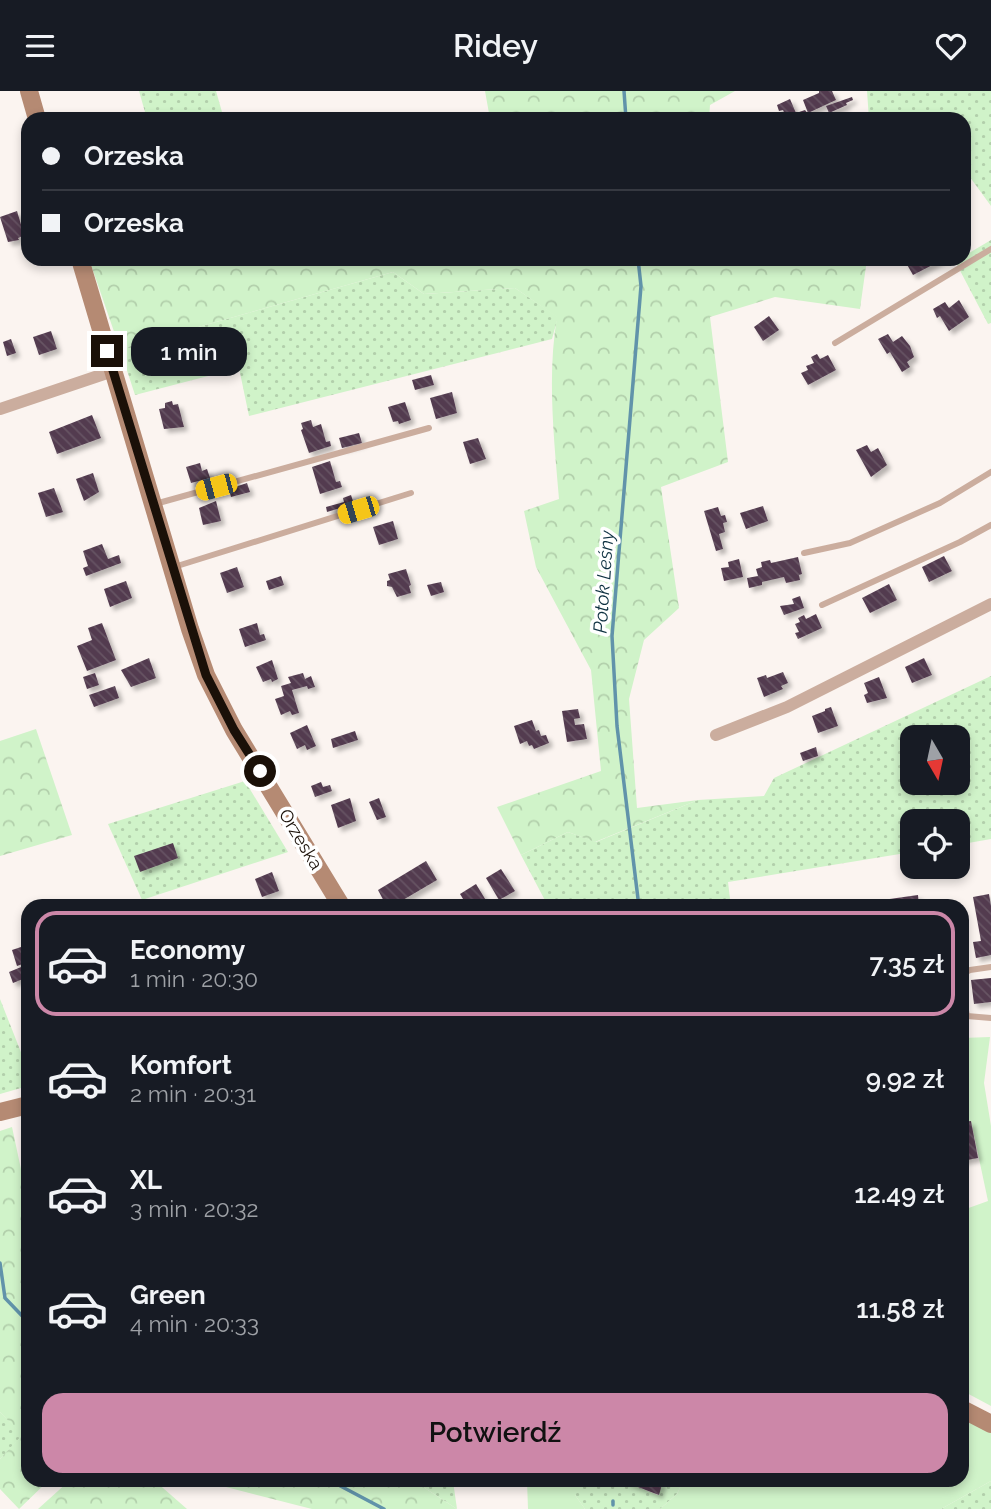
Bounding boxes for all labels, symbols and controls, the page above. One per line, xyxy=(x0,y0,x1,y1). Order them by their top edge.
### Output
icon: menu xyxy=(21,27,59,65)
text: Ridey xyxy=(453,27,538,64)
icon: heart xyxy=(932,27,970,65)
text: Orzeska xyxy=(84,141,184,171)
text: Orzeska xyxy=(84,208,184,238)
callout: 1 min xyxy=(132,327,247,375)
route end xyxy=(91,335,123,367)
text: 1 min xyxy=(160,338,218,365)
car xyxy=(193,471,240,503)
car xyxy=(335,494,382,526)
water label: Potok Leśny xyxy=(588,529,618,634)
north arrow xyxy=(900,725,970,795)
map controls xyxy=(900,725,970,879)
route start xyxy=(244,755,276,787)
street label: Orzeska xyxy=(275,805,327,873)
button: locate xyxy=(900,809,970,879)
icon: car xyxy=(46,932,109,995)
text: Economy xyxy=(130,935,245,965)
text: 7.35 zł xyxy=(869,949,944,979)
text: 1 min · 20:30 xyxy=(130,965,258,992)
icon: car xyxy=(46,1047,109,1110)
text: Komfort xyxy=(130,1050,232,1080)
text: 9.92 zł xyxy=(866,1064,944,1094)
text: 2 min · 20:31 xyxy=(130,1080,256,1107)
icon: car xyxy=(46,1162,109,1225)
text: XL xyxy=(130,1165,162,1195)
text: 12.49 zł xyxy=(854,1179,944,1209)
text: 3 min · 20:32 xyxy=(130,1195,258,1222)
icon: car xyxy=(46,1277,109,1340)
text: Green xyxy=(130,1280,206,1310)
text: 11.58 zł xyxy=(856,1294,944,1324)
text: 4 min · 20:33 xyxy=(130,1310,259,1337)
button: Potwierdź xyxy=(42,1393,948,1473)

